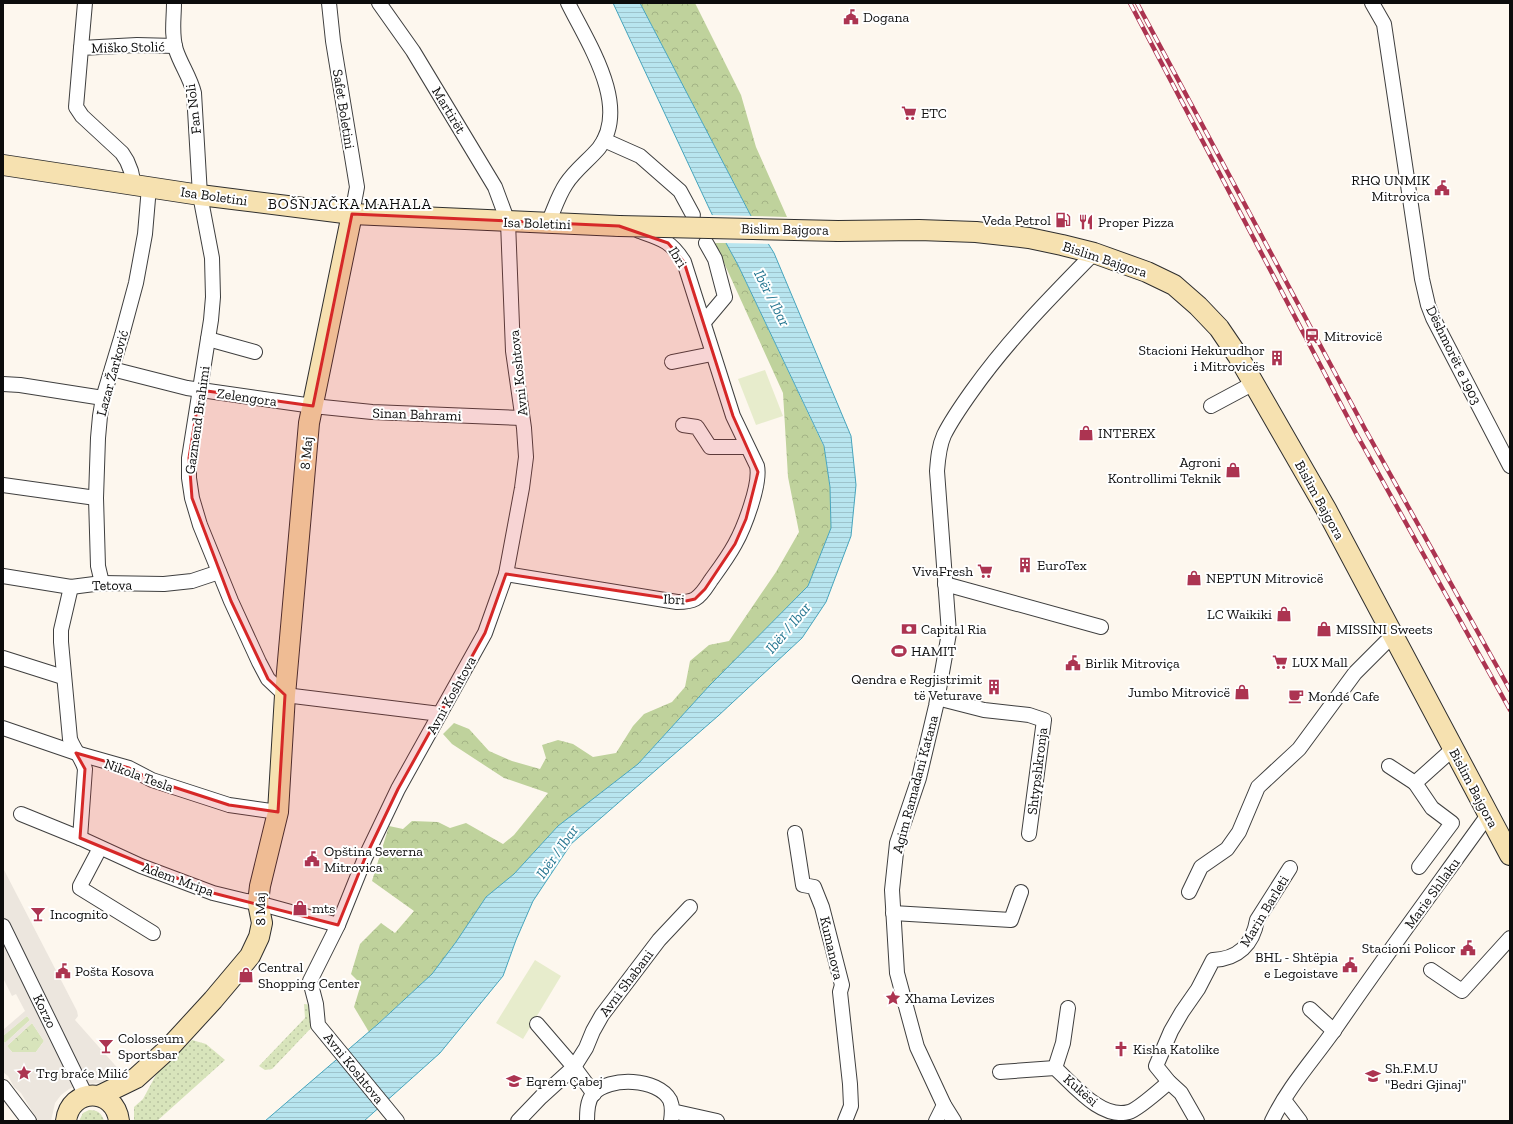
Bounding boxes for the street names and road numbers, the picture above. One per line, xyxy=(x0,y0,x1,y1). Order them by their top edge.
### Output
street label: Miško Stolić xyxy=(91,38,165,57)
street label: Safet Boletini xyxy=(329,68,358,150)
street label: Fan Noli xyxy=(182,83,205,135)
street label: Martirët xyxy=(428,84,470,137)
street label: Isa Boletini xyxy=(179,183,249,210)
street label: Isa Boletini xyxy=(503,214,571,233)
street label: Bislim Bajgora xyxy=(741,220,829,239)
street label: Bislim Bajgora xyxy=(1061,238,1149,281)
street label: Ibri xyxy=(665,244,691,271)
street label: Dëshmorët e 1903 xyxy=(1422,303,1485,408)
street label: Lazar Žarković xyxy=(93,328,132,418)
street label: Avni Koshtova xyxy=(505,329,531,417)
street label: Gazmend Brahimi xyxy=(181,365,214,475)
street label: Zelengora xyxy=(216,385,278,410)
street label: Sinan Bahrami xyxy=(372,404,462,425)
street label: 8 Maj xyxy=(297,436,316,470)
street label: Bislim Bajgora xyxy=(1291,458,1348,543)
street label: Tetova xyxy=(92,577,133,594)
street label: Ibri xyxy=(663,591,685,608)
street label: Avni Koshtova xyxy=(423,653,480,737)
street label: Agim Ramadani Katana xyxy=(889,713,942,855)
street label: Shtypshkronja xyxy=(1024,726,1051,816)
street label: Bislim Bajgora xyxy=(1445,746,1502,831)
street label: Nikola Tesla xyxy=(102,755,176,796)
street label: Marie Shllaku xyxy=(1401,855,1464,932)
street label: Adem Mripa xyxy=(140,859,216,900)
street label: Marin Barleti xyxy=(1236,872,1292,950)
street label: 8 Maj xyxy=(252,892,269,926)
street label: Kumanova xyxy=(816,915,847,982)
street label: Avni Shabani xyxy=(596,947,657,1020)
street label: Korzo xyxy=(29,992,60,1031)
street label: Avni Koshtova xyxy=(320,1029,388,1107)
street label: Kukësi xyxy=(1060,1071,1102,1110)

